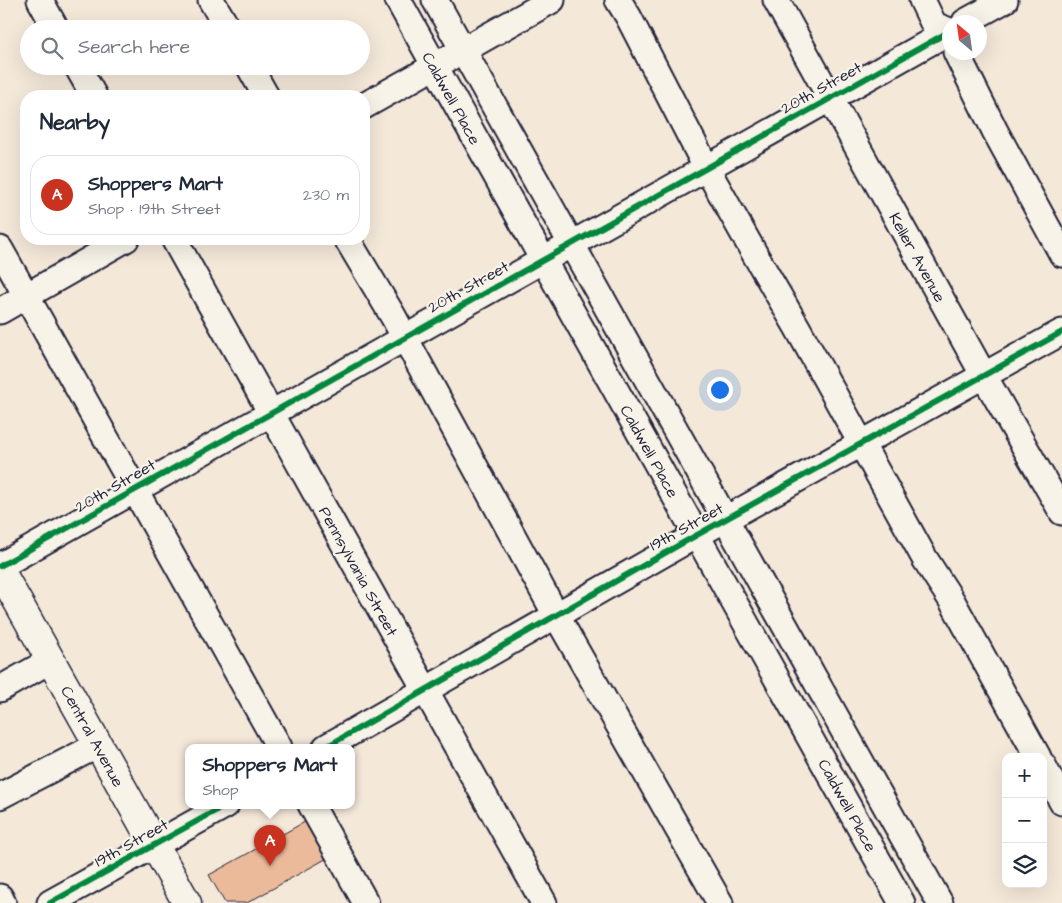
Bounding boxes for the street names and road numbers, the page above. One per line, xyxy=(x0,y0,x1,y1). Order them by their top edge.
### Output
street label: Caldwell Place xyxy=(417,48,486,149)
street label: 20th Street xyxy=(777,56,866,119)
street label: Keller Avenue xyxy=(883,209,951,307)
street label: 20th Street xyxy=(424,255,513,318)
street label: Caldwell Place xyxy=(615,401,684,502)
street label: 20th Street xyxy=(71,454,160,518)
street label: 19th Street xyxy=(646,497,728,556)
street label: Pennsylvania Street xyxy=(312,503,403,641)
street label: Central Avenue xyxy=(55,682,129,791)
street label: Caldwell Place xyxy=(813,755,882,856)
street label: 19th Street xyxy=(91,813,173,872)

